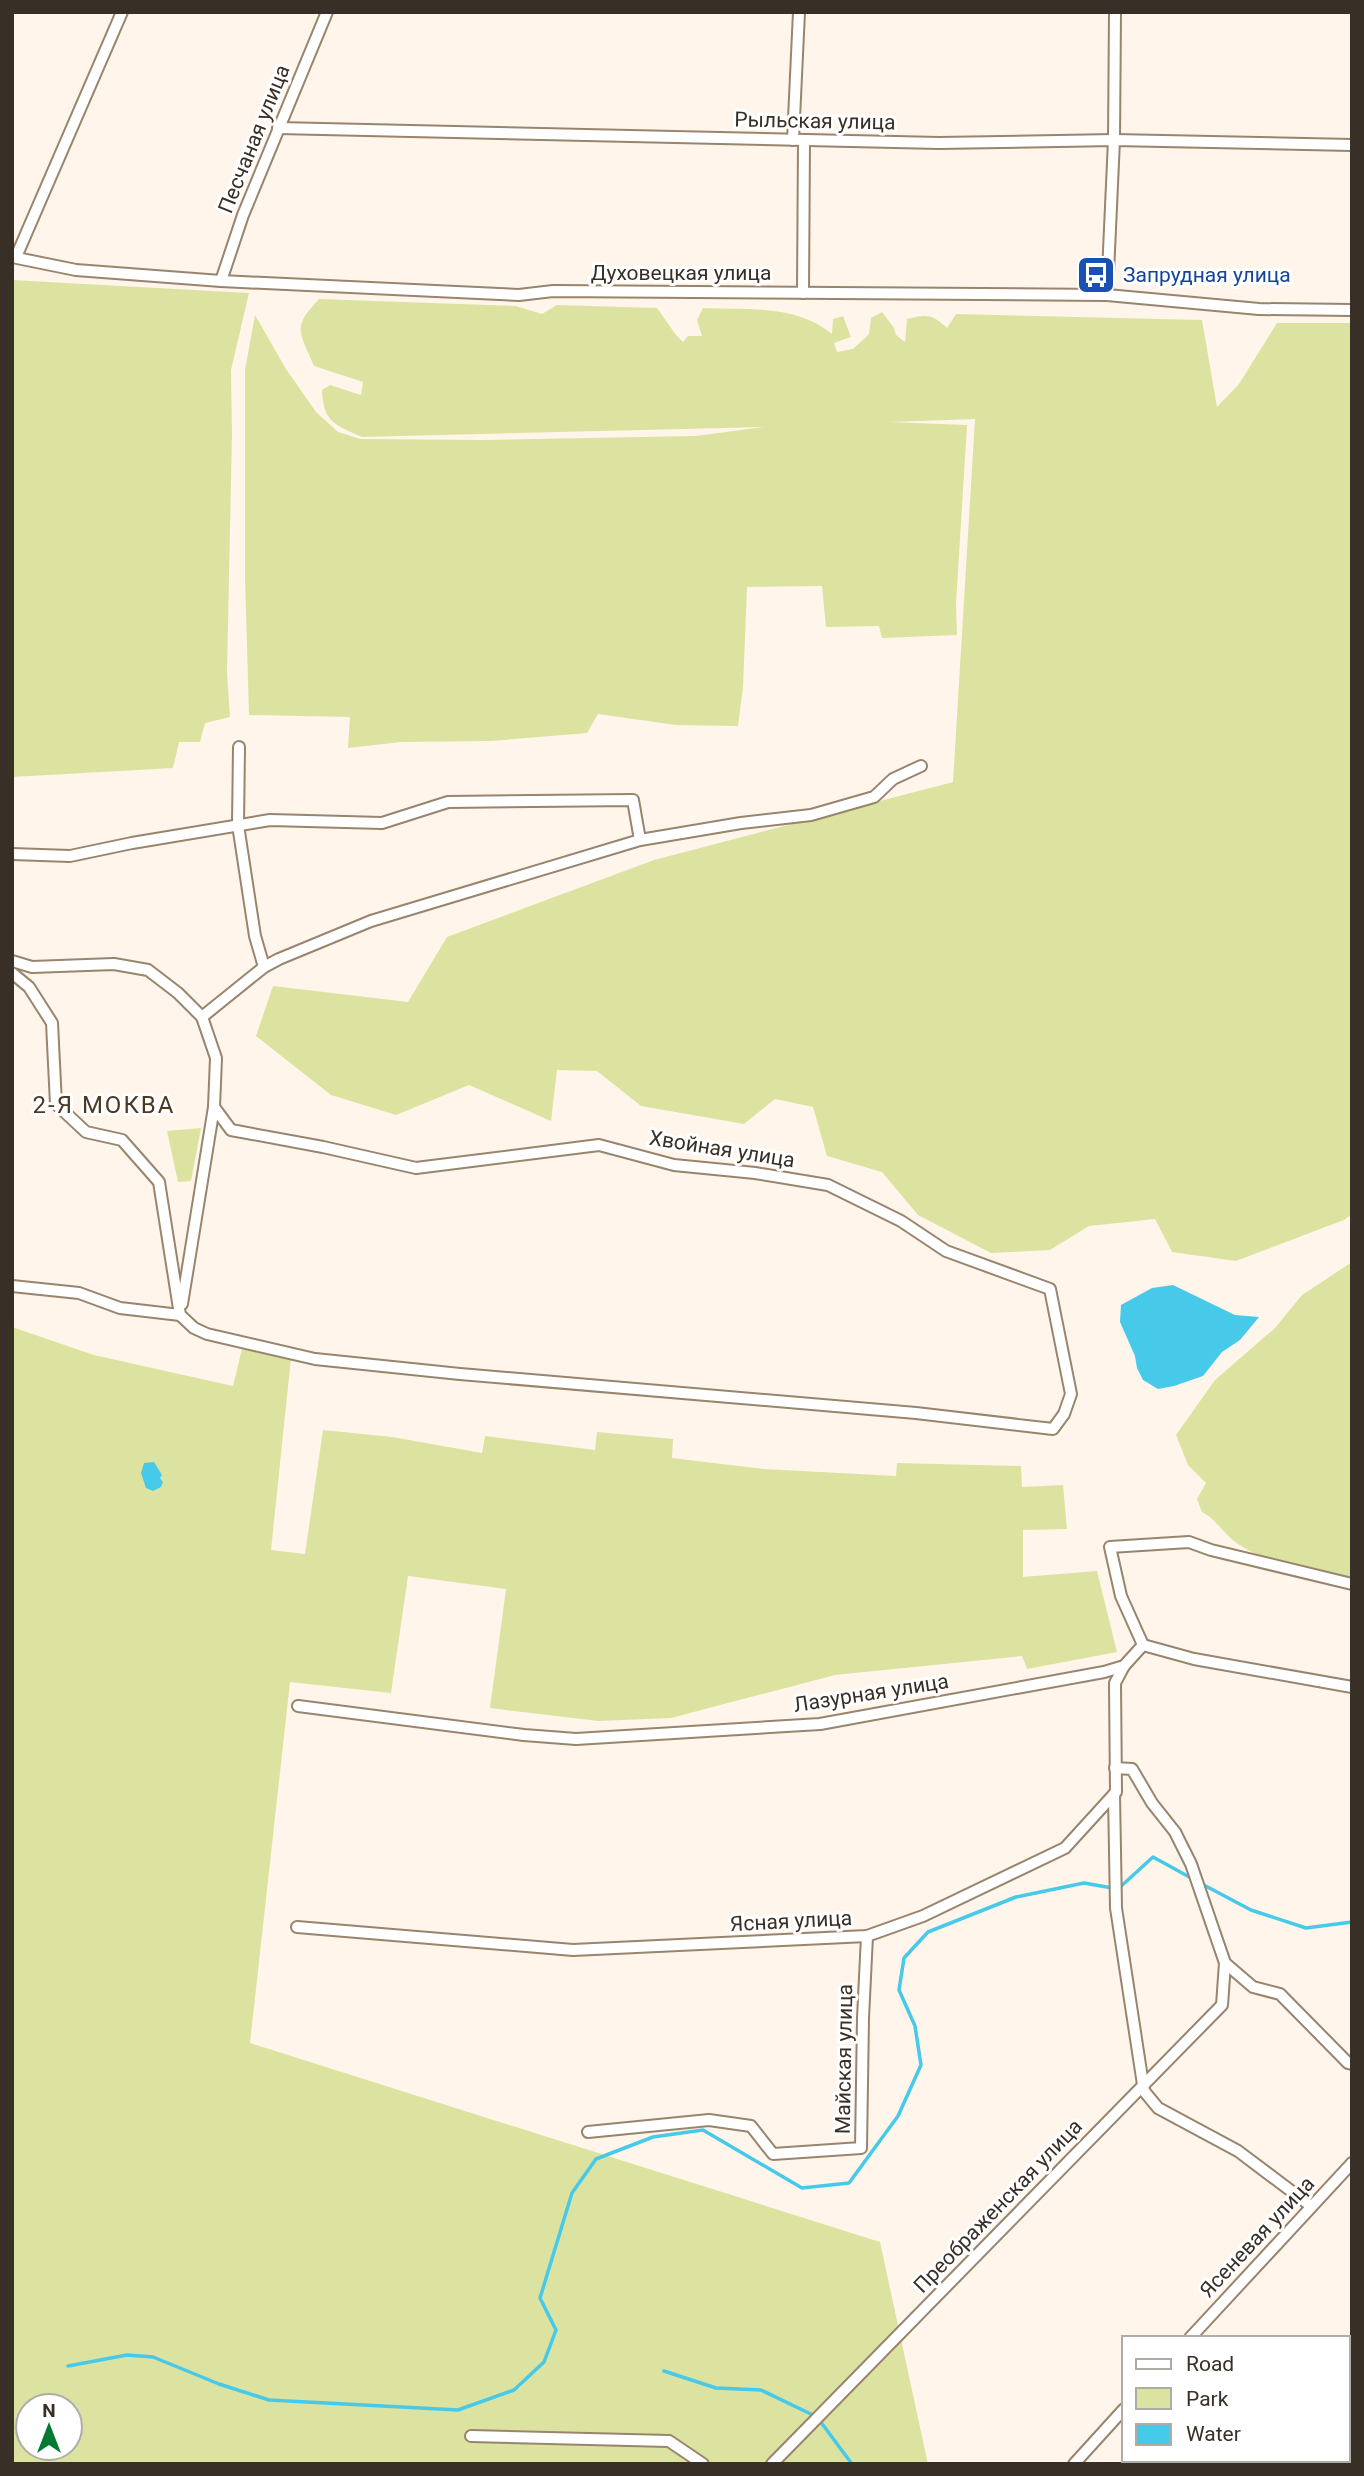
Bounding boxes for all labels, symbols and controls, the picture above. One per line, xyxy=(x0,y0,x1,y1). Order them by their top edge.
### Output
street label: Песчаная улица xyxy=(213,61,295,217)
street label: Рыльская улица xyxy=(734,108,896,134)
bus stop icon: Запрудная улица xyxy=(1075,254,1117,296)
street label: Духовецкая улица xyxy=(591,261,771,285)
place label: Запрудная улица xyxy=(1123,263,1291,287)
district label: 2-Я МОКВА xyxy=(33,1091,175,1119)
street label: Хвойная улица xyxy=(647,1126,797,1172)
street label: Лазурная улица xyxy=(792,1669,950,1717)
street label: Ясная улица xyxy=(729,1906,853,1936)
street label: Майская улица xyxy=(831,1984,857,2134)
street label: Преображенская улица xyxy=(909,2114,1087,2298)
street label: Ясеневая улица xyxy=(1195,2172,1319,2302)
legend xyxy=(1122,2336,1350,2462)
text: Road xyxy=(1186,2352,1234,2376)
text: Park xyxy=(1186,2387,1229,2411)
north arrow xyxy=(14,2392,84,2462)
text: N xyxy=(42,2399,56,2422)
text: Water xyxy=(1186,2422,1241,2446)

